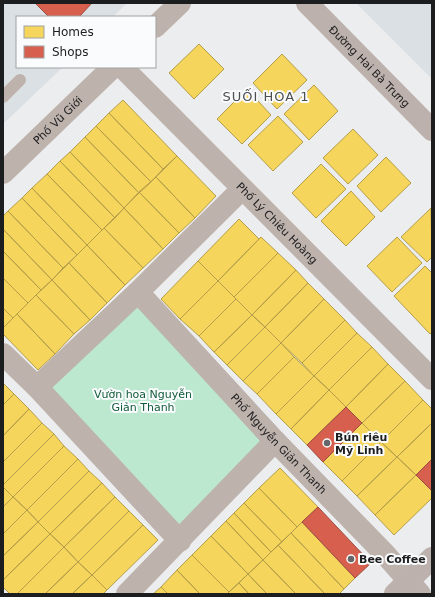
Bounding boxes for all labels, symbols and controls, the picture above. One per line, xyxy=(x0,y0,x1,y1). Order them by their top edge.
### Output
legend xyxy=(16,16,156,68)
street label: Đường Hai Bà Trưng xyxy=(326,23,413,110)
text: Homes xyxy=(52,25,94,39)
text: Shops xyxy=(52,45,88,59)
district label: SUỐI HOA 1 xyxy=(222,88,310,104)
street label: Phố Vũ Giới xyxy=(30,94,85,147)
street label: Phố Lý Chiêu Hoàng xyxy=(234,180,320,267)
park label: Vườn hoa Nguyễn Giản Thanh xyxy=(94,388,192,414)
street label: Phố Nguyễn Giản Thanh xyxy=(228,391,329,497)
place label: Bún riêu Mỹ Linh xyxy=(335,431,387,457)
marker: Bún riêu Mỹ Linh xyxy=(322,438,332,448)
place label: Bee Coffee xyxy=(359,553,426,566)
marker: Bee Coffee xyxy=(346,554,356,564)

